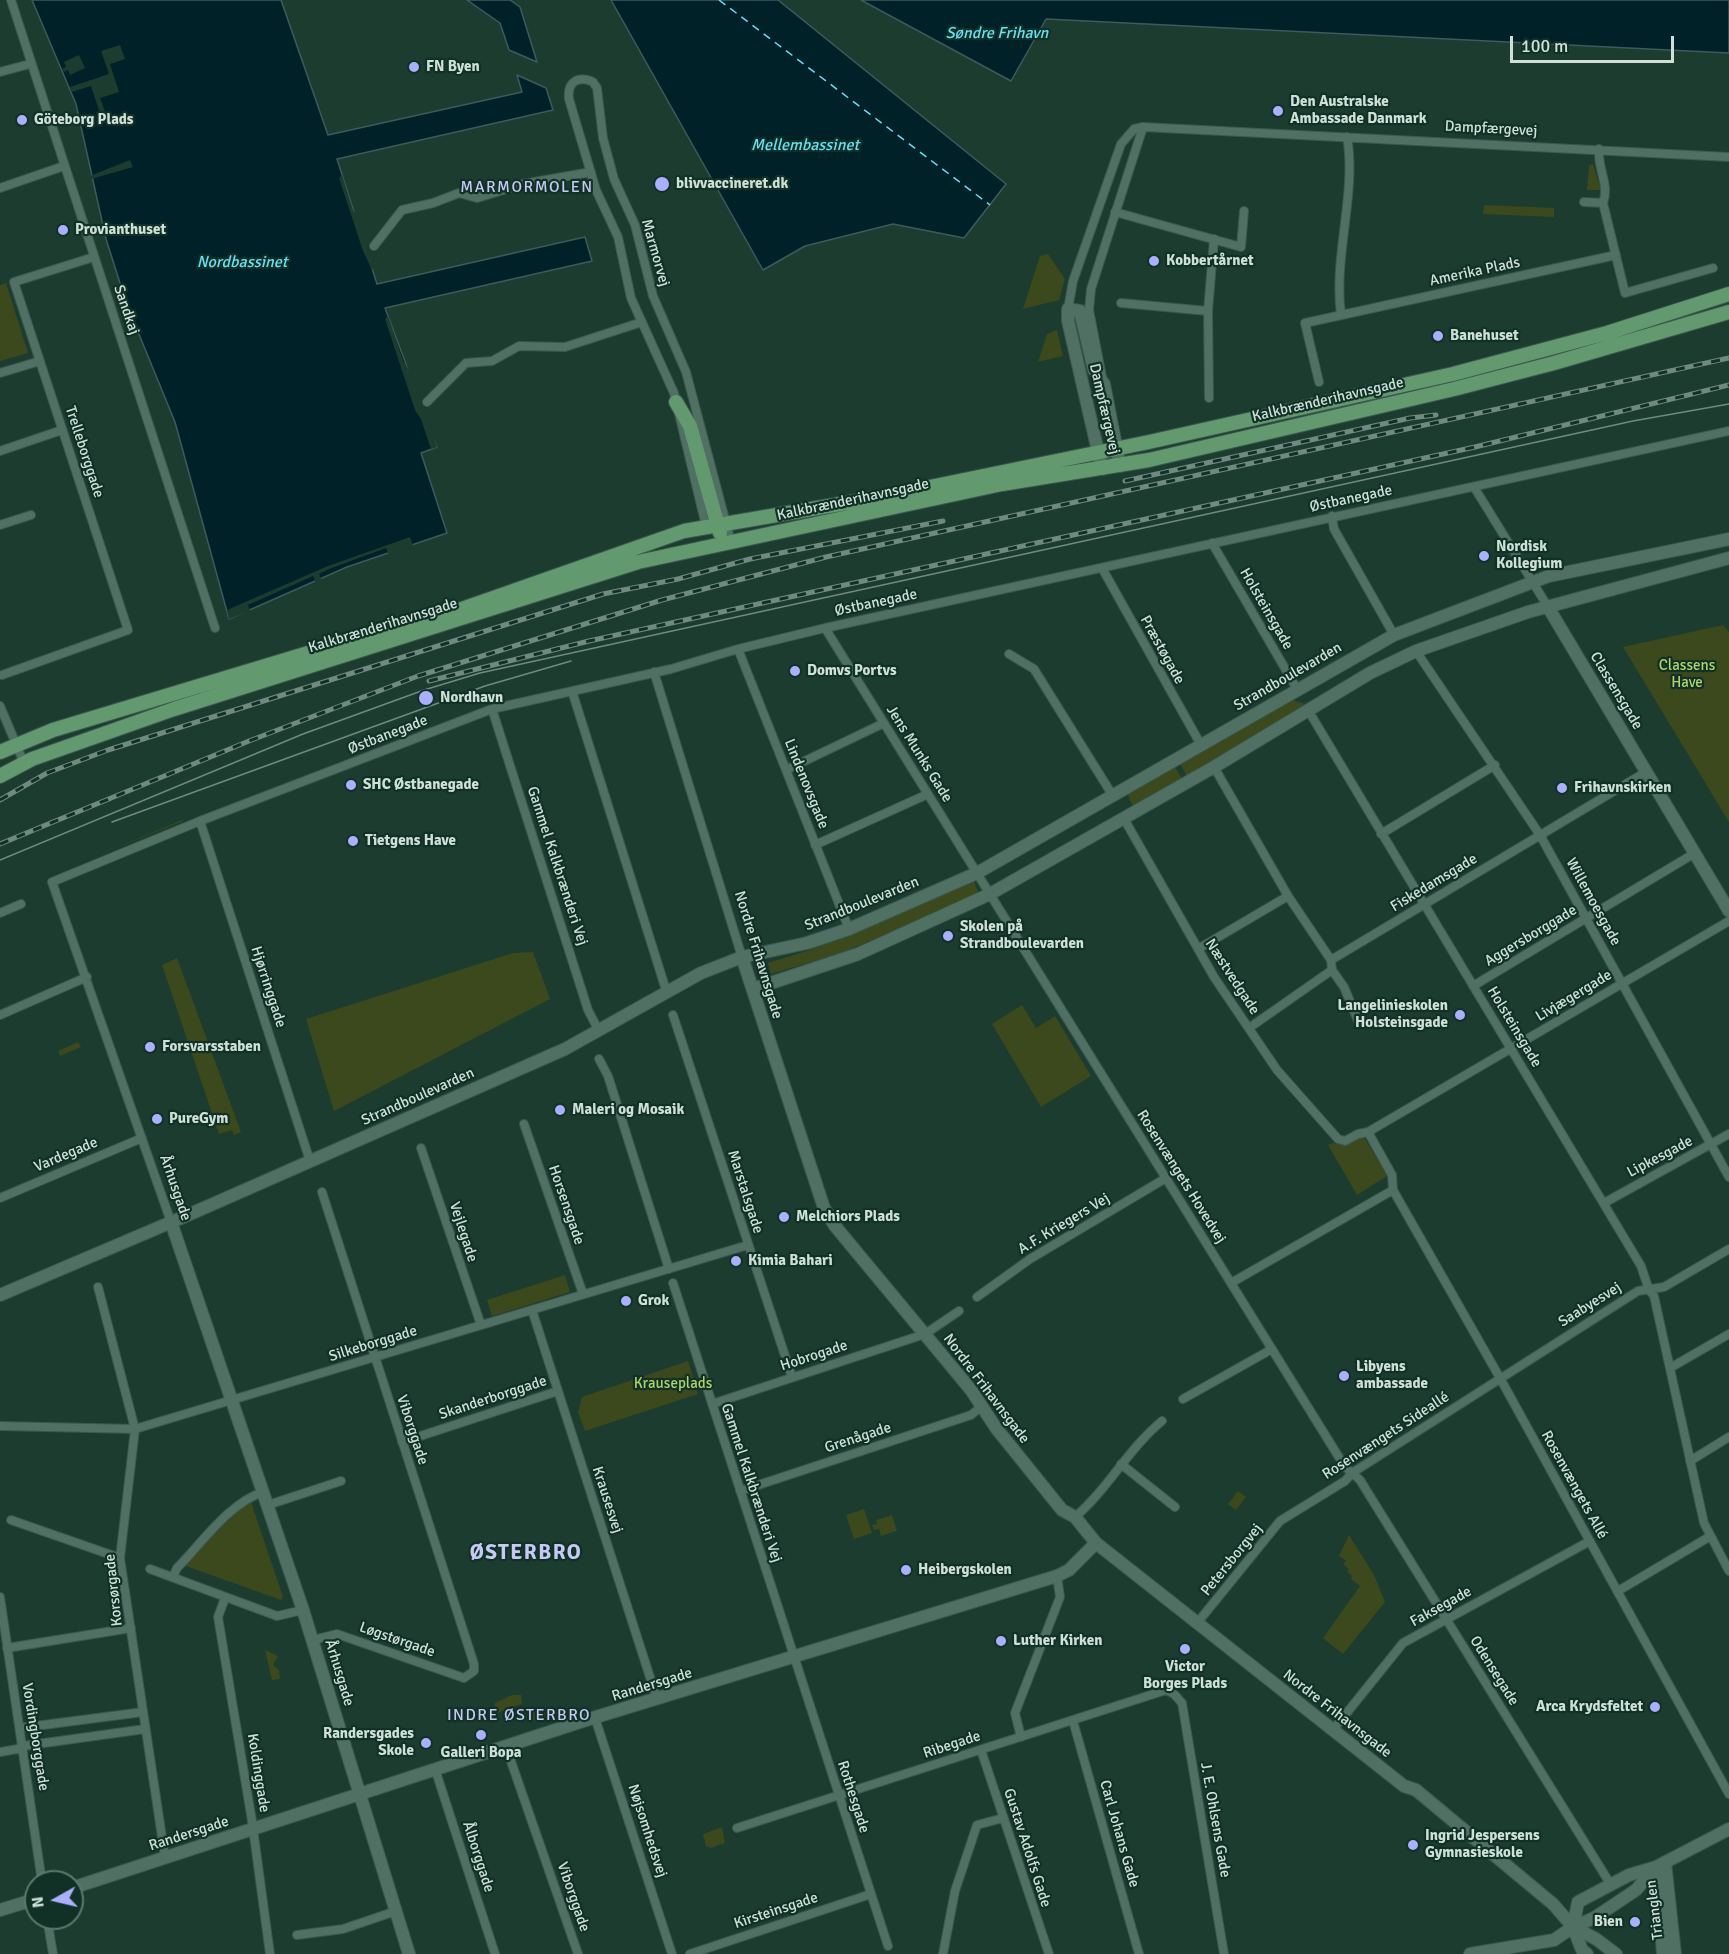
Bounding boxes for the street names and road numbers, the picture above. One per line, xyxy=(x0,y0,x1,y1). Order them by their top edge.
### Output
street label: Dampfærgevej xyxy=(1444,118,1538,140)
street label: Marmorvej xyxy=(637,217,673,289)
street label: Amerika Plads xyxy=(1428,254,1522,290)
street label: Sandkaj xyxy=(109,283,143,337)
street label: Dampfærgevej xyxy=(1085,362,1123,456)
street label: Kalkbrænderihavnsgade xyxy=(1250,374,1406,426)
street label: Trelleborggade xyxy=(61,404,107,500)
street label: Kalkbrænderihavnsgade xyxy=(775,475,931,525)
street label: Østbanegade xyxy=(1308,481,1394,517)
street label: Holsteinsgade xyxy=(1235,565,1297,653)
street label: Østbanegade xyxy=(833,585,919,621)
street label: Kalkbrænderihavnsgade xyxy=(306,595,460,657)
street label: Præstøgade xyxy=(1136,612,1188,688)
street label: Strandboulevarden xyxy=(1231,639,1345,715)
street label: Classensgade xyxy=(1586,649,1646,733)
street label: Jens Munks Gade xyxy=(882,702,956,806)
street label: Østbanegade xyxy=(346,712,430,758)
street label: Lindenovsgade xyxy=(780,736,832,832)
street label: Gammel Kalkbrænderi Vej xyxy=(523,784,591,948)
street label: Fiskedamsgade xyxy=(1387,850,1481,916)
street label: Willemoesgade xyxy=(1561,855,1625,949)
street label: Strandboulevarden xyxy=(802,873,922,935)
street label: Nordre Frihavnsgade xyxy=(730,889,786,1021)
street label: Aggersborggade xyxy=(1482,901,1580,971)
street label: Næstvedgade xyxy=(1201,936,1263,1018)
street label: Hjørringgade xyxy=(246,944,290,1030)
street label: Livjægergade xyxy=(1533,966,1615,1026)
street label: Holsteinsgade xyxy=(1483,983,1545,1071)
street label: Strandboulevarden xyxy=(359,1064,477,1130)
street label: Rosenvængets Hovedvej xyxy=(1133,1107,1229,1247)
street label: Lipkesgade xyxy=(1624,1132,1696,1182)
street label: Vardegade xyxy=(31,1134,101,1176)
street label: Marstalsgade xyxy=(723,1148,767,1236)
street label: Århusgade xyxy=(155,1153,195,1223)
street label: Horsensgade xyxy=(544,1163,588,1247)
street label: A.F. Kriegers Vej xyxy=(1015,1190,1113,1258)
street label: Vejlegade xyxy=(445,1200,481,1264)
street label: Saabyesvej xyxy=(1555,1279,1625,1331)
street label: Silkeborggade xyxy=(327,1322,419,1366)
street label: Nordre Frihavnsgade xyxy=(939,1331,1033,1447)
street label: Hobrogade xyxy=(778,1337,850,1375)
street label: Skanderborggade xyxy=(437,1372,549,1424)
street label: Rosenvængets Sideallé xyxy=(1319,1388,1453,1484)
street label: Viborggade xyxy=(392,1393,432,1467)
street label: Gammel Kalkbrænderi Vej xyxy=(717,1401,785,1565)
street label: Grenågade xyxy=(822,1419,894,1457)
street label: Rosenvængets Allé xyxy=(1537,1428,1611,1542)
street label: Krausesvej xyxy=(588,1464,626,1536)
street label: Petersborgvej xyxy=(1197,1520,1267,1600)
street label: Korsørgade xyxy=(101,1553,127,1627)
street label: Faksegade xyxy=(1407,1583,1475,1631)
street label: Løgstørgade xyxy=(357,1619,437,1661)
street label: Odensegade xyxy=(1466,1633,1522,1709)
street label: Århusgade xyxy=(320,1638,358,1708)
street label: Randersgade xyxy=(610,1664,694,1706)
street label: Nordre Frihavnsgade xyxy=(1279,1666,1395,1762)
street label: Vordingborggade xyxy=(18,1682,52,1792)
street label: Ribegade xyxy=(921,1727,983,1763)
street label: Koldinggade xyxy=(243,1732,273,1814)
street label: Rothesgade xyxy=(833,1759,873,1835)
street label: J. E. Ohlsens Gade xyxy=(1196,1761,1234,1879)
street label: Carl Johans Gade xyxy=(1095,1778,1143,1890)
street label: Nøjsomhedsvej xyxy=(623,1782,671,1880)
street label: Gustav Adolfs Gade xyxy=(999,1786,1055,1910)
street label: Randersgade xyxy=(147,1813,231,1855)
street label: Ålborggade xyxy=(458,1819,498,1895)
street label: Viborggade xyxy=(553,1860,593,1934)
street label: Trianglen xyxy=(1642,1879,1668,1941)
street label: Kirsteinsgade xyxy=(732,1889,820,1933)

